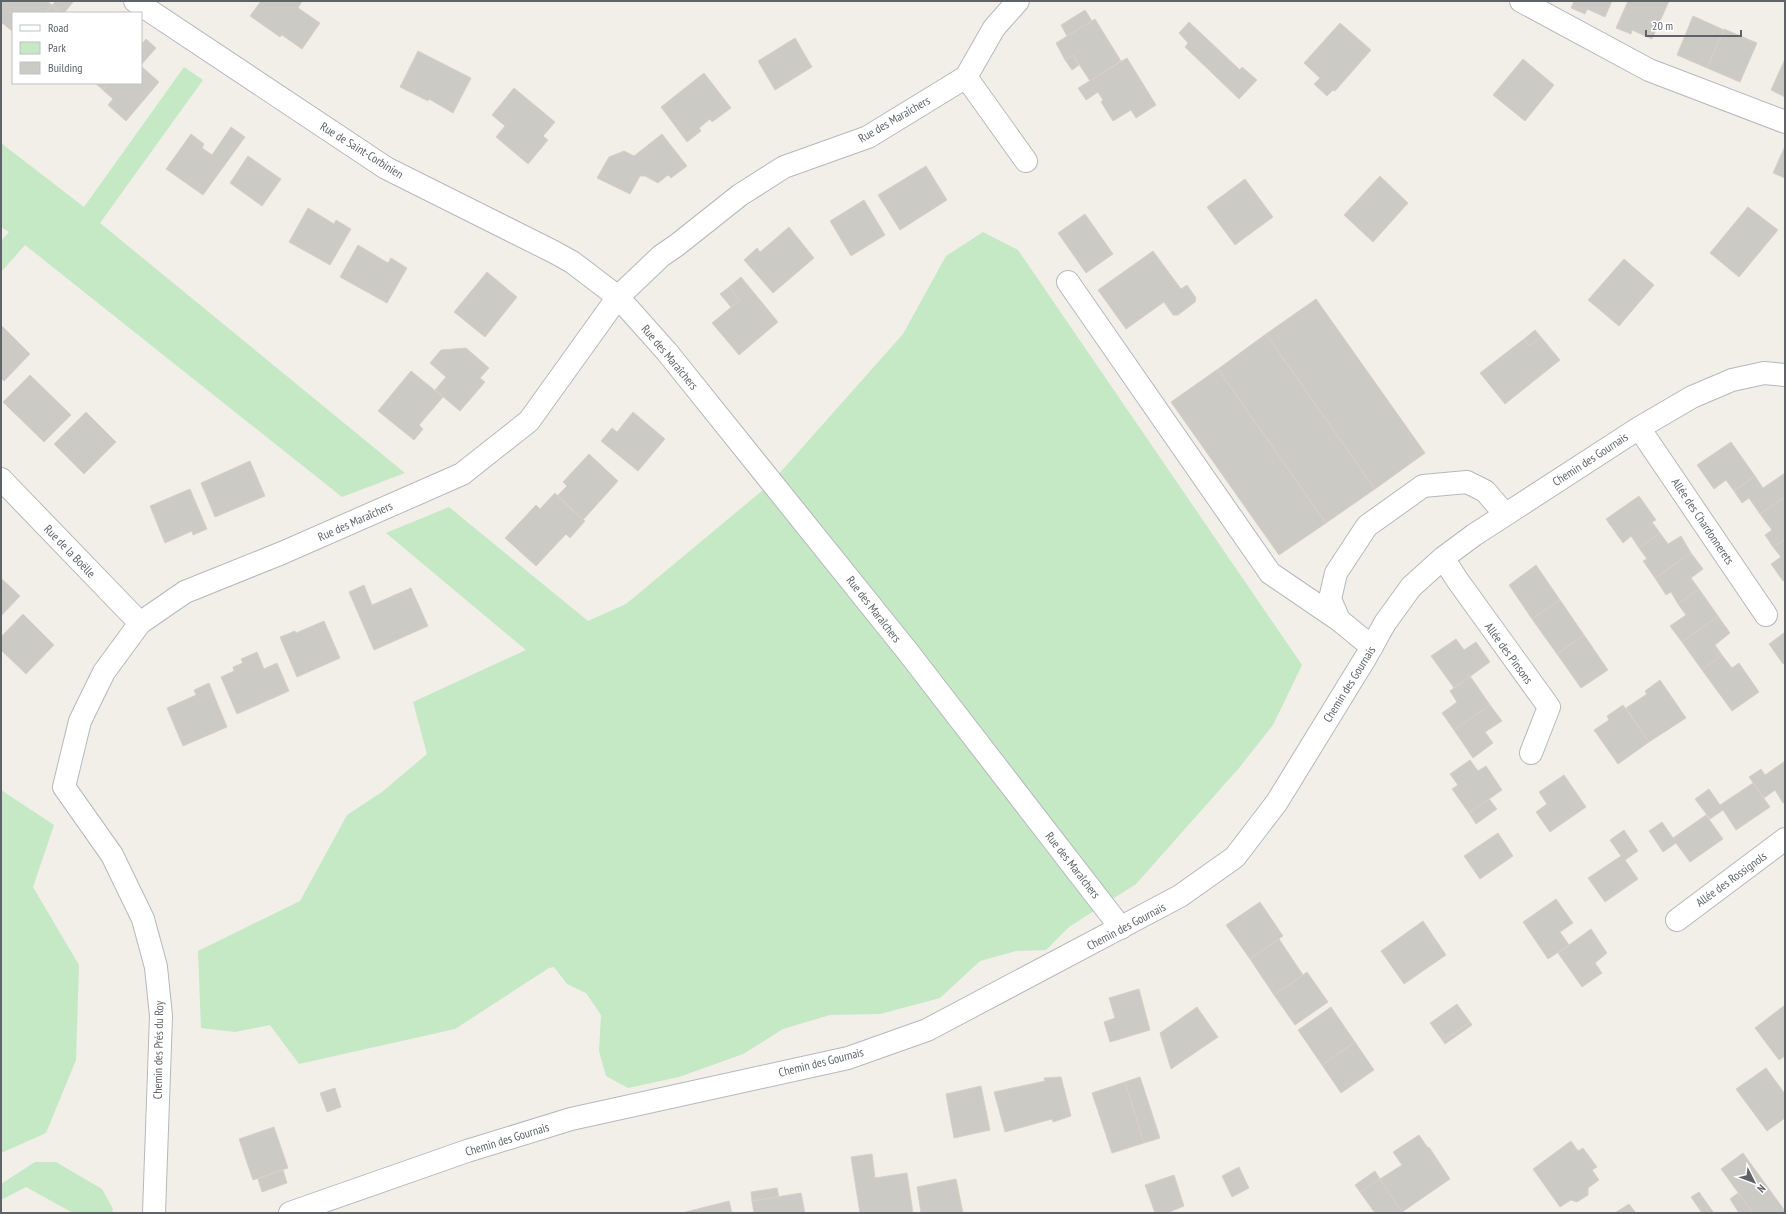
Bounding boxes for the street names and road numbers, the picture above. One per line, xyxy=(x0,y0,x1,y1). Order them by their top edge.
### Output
street label: Rue des Maraîchers xyxy=(856,92,932,146)
street label: Rue de Saint-Corbinien xyxy=(318,118,406,182)
street label: Rue des Maraîchers xyxy=(638,321,702,393)
street label: Chemin des Gournais xyxy=(1549,429,1631,489)
street label: Allée des Chardonnerets xyxy=(1669,475,1737,567)
street label: Rue des Maraîchers xyxy=(315,498,395,544)
street label: Rue de la Boëlle xyxy=(41,521,99,581)
street label: Rue des Maraîchers xyxy=(843,573,905,645)
street label: Allée des Pinsons xyxy=(1482,619,1536,687)
street label: Chemin des Gournais xyxy=(1320,643,1378,725)
street label: Rue des Maraîchers xyxy=(1042,829,1104,901)
street label: Allée des Rossignols xyxy=(1693,848,1769,910)
street label: Chemin des Gournais xyxy=(1084,899,1168,953)
street label: Chemin des Prés du Roy xyxy=(150,1000,166,1099)
street label: Chemin des Gournais xyxy=(777,1044,865,1080)
street label: Chemin des Gournais xyxy=(463,1119,551,1159)

